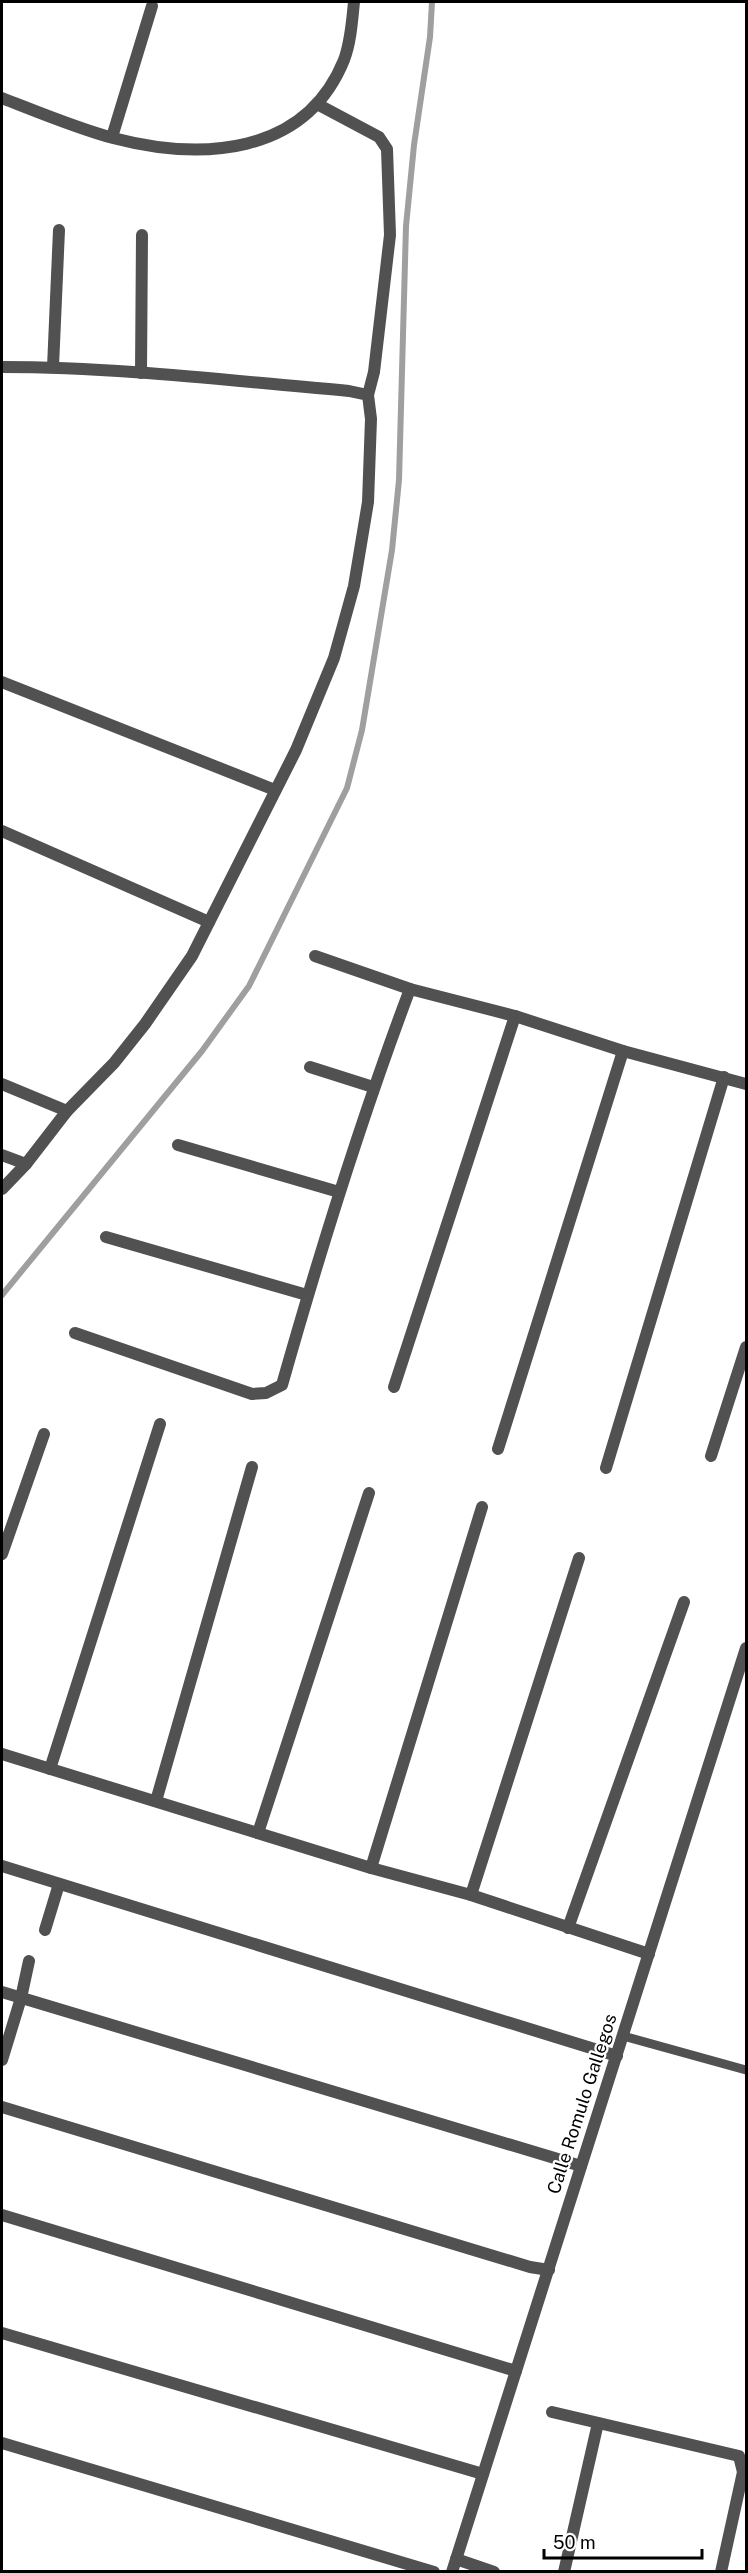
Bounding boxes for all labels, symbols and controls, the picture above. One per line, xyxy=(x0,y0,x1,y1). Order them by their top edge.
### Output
street label: Calle Romulo Gallegos xyxy=(542,2011,621,2197)
scale bar xyxy=(544,2522,702,2560)
text: 50 m xyxy=(553,2532,596,2553)

